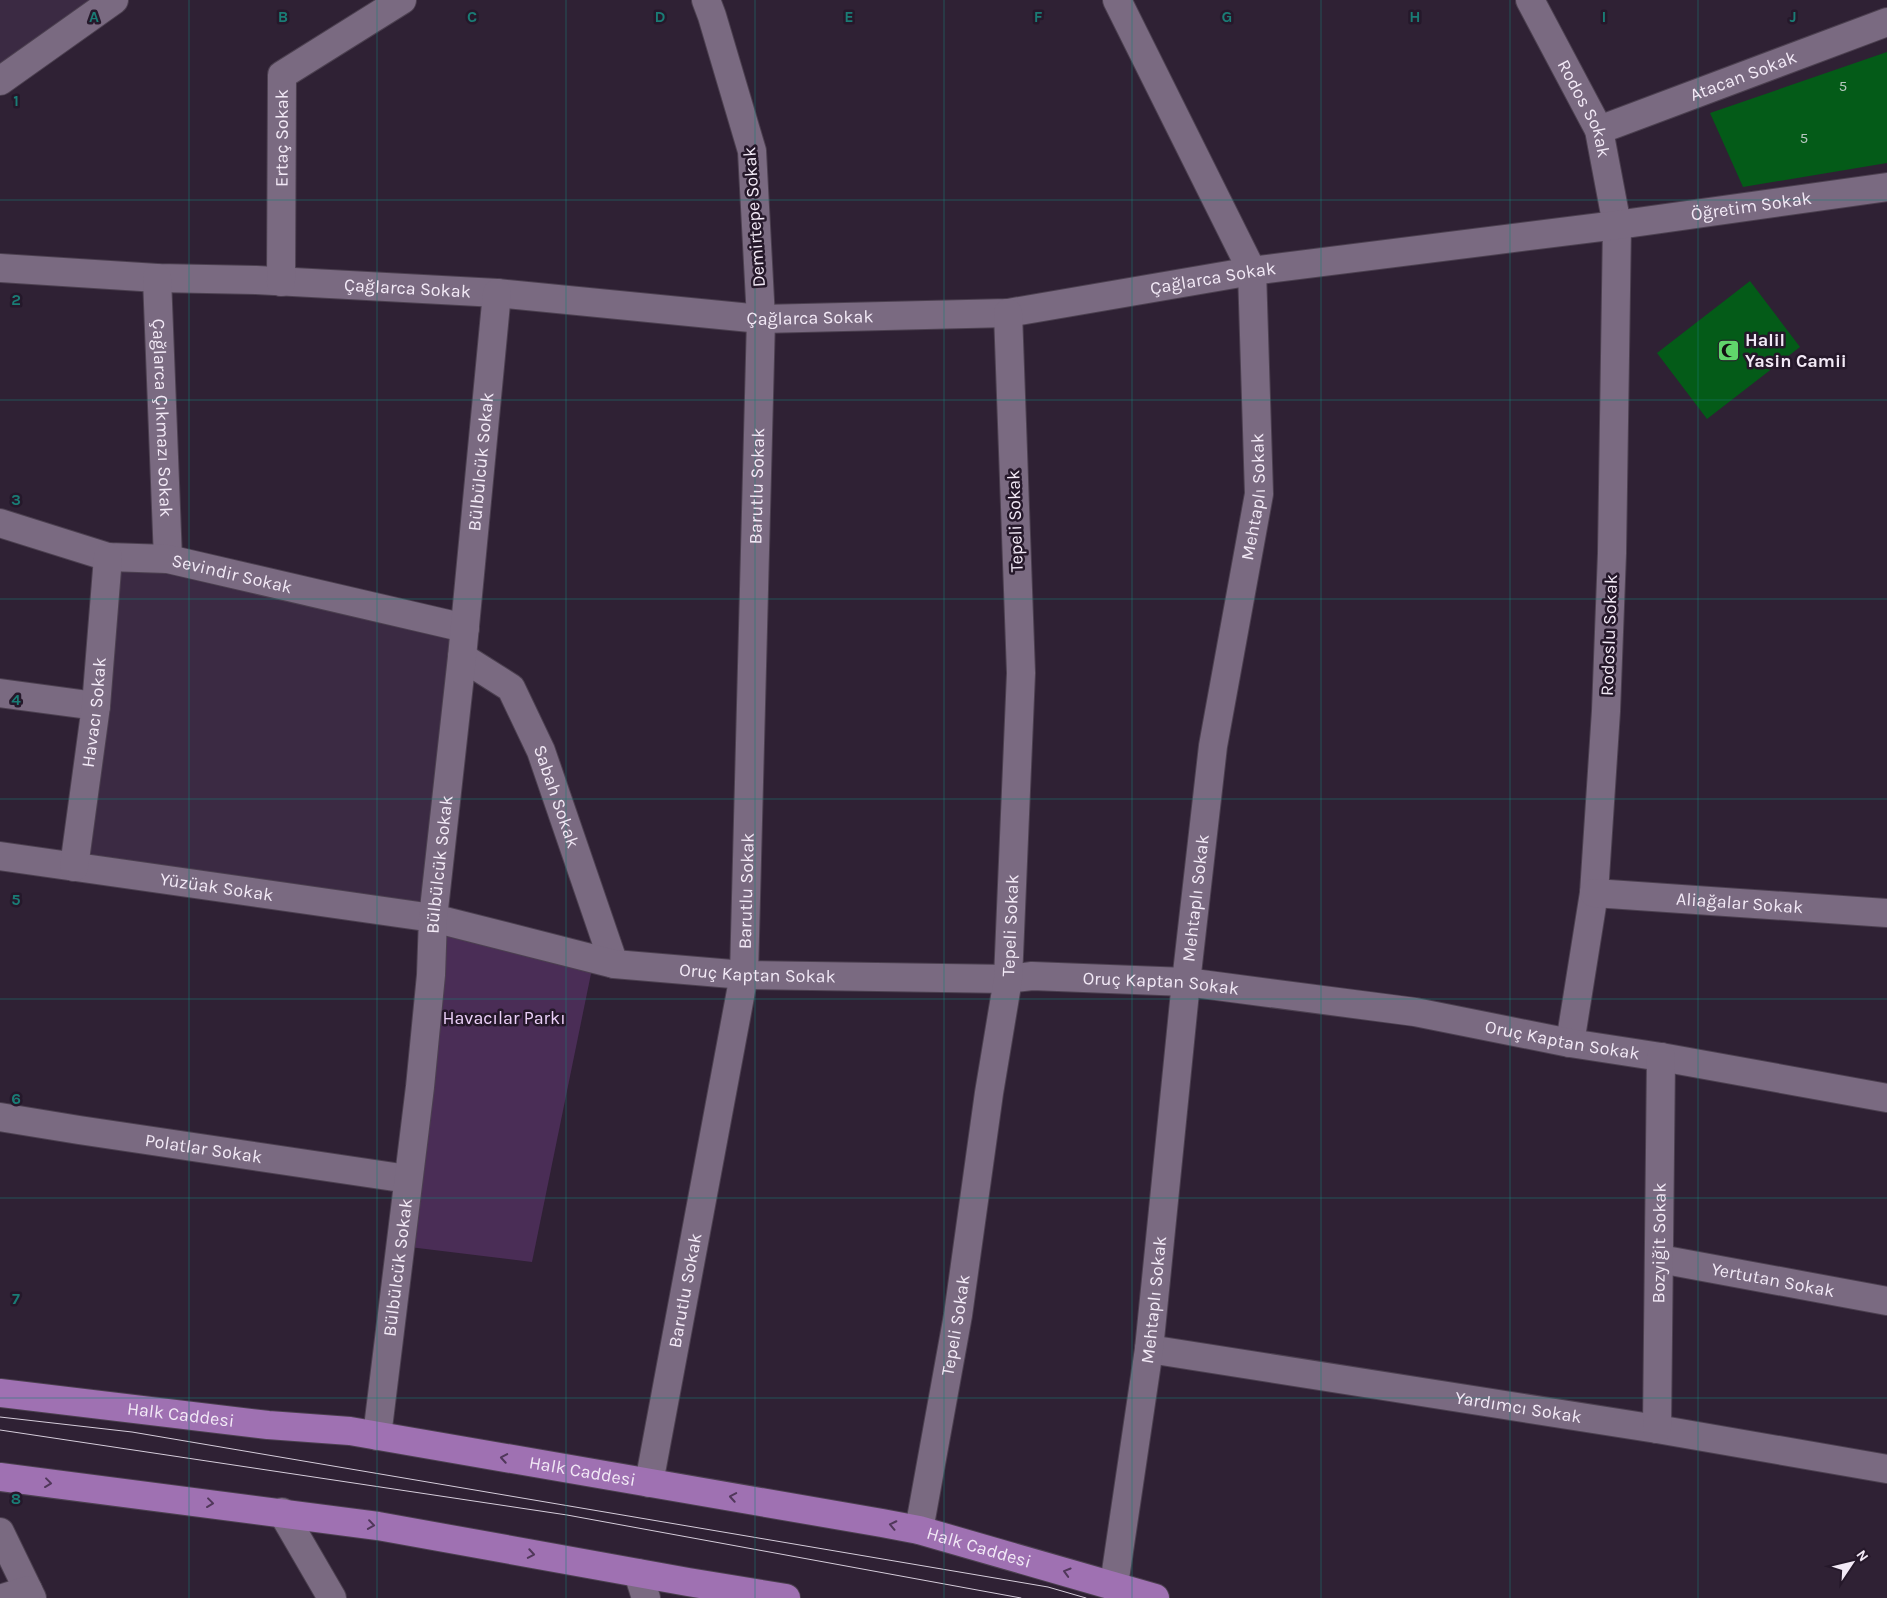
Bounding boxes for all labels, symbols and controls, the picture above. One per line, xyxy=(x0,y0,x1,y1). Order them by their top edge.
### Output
text: A xyxy=(89,7,99,26)
text: B xyxy=(278,7,288,26)
text: C xyxy=(467,7,477,26)
text: D xyxy=(655,7,666,26)
text: E xyxy=(844,7,854,26)
text: F xyxy=(1034,7,1043,26)
text: G xyxy=(1222,7,1232,26)
text: H xyxy=(1409,7,1421,26)
text: I xyxy=(1602,7,1606,26)
text: J xyxy=(1789,7,1797,26)
street label: Atacan Sokak xyxy=(1687,46,1800,106)
street label: Rodos Sokak xyxy=(1553,56,1615,159)
house number: 5 xyxy=(1839,77,1847,95)
street label: Ertaç Sokak xyxy=(270,89,293,187)
text: 1 xyxy=(13,91,19,110)
house number: 5 xyxy=(1800,129,1808,147)
street label: Demirtepe Sokak xyxy=(738,146,770,288)
street label: Öğretim Sokak xyxy=(1689,187,1813,225)
street label: Çağlarca Sokak xyxy=(1148,257,1277,299)
street label: Çağlarca Sokak xyxy=(343,274,471,303)
text: 2 xyxy=(11,290,21,309)
street label: Çağlarca Sokak xyxy=(745,305,874,330)
street label: Çağlarca Çıkmazı Sokak xyxy=(148,318,177,518)
place label: Halil Yasin Camii xyxy=(1745,329,1847,372)
mosque icon: Halil Yasin Camii xyxy=(1717,338,1741,362)
street label: Bülbülcük Sokak xyxy=(463,391,498,532)
street label: Barutlu Sokak xyxy=(744,427,769,544)
street label: Mehtaplı Sokak xyxy=(1236,433,1270,562)
street label: Tepeli Sokak xyxy=(1002,470,1028,572)
text: 3 xyxy=(11,490,21,509)
street label: Sevindir Sokak xyxy=(170,549,295,599)
street label: Rodoslu Sokak xyxy=(1596,574,1622,696)
street label: Havacı Sokak xyxy=(77,656,111,769)
text: 4 xyxy=(11,690,21,709)
street label: Sabah Sokak xyxy=(529,741,584,851)
street label: Bülbülcük Sokak xyxy=(421,794,458,934)
street label: Barutlu Sokak xyxy=(734,832,759,949)
street label: Mehtaplı Sokak xyxy=(1177,833,1214,963)
street label: Yüzüak Sokak xyxy=(159,868,275,906)
street label: Tepeli Sokak xyxy=(997,874,1023,977)
street label: Aliağalar Sokak xyxy=(1675,888,1804,918)
text: 5 xyxy=(11,890,21,909)
street label: Oruç Kaptan Sokak xyxy=(678,959,836,987)
street label: Oruç Kaptan Sokak xyxy=(1082,967,1240,1000)
park label: Havacılar Parkı xyxy=(442,1007,566,1029)
street label: Oruç Kaptan Sokak xyxy=(1483,1015,1641,1065)
text: 6 xyxy=(11,1089,21,1108)
street label: Polatlar Sokak xyxy=(143,1129,264,1168)
street label: Bozyiğit Sokak xyxy=(1647,1182,1671,1304)
street label: Bülbülcük Sokak xyxy=(378,1197,417,1338)
street label: Barutlu Sokak xyxy=(664,1231,707,1350)
street label: Mehtaplı Sokak xyxy=(1136,1235,1171,1365)
street label: Yertutan Sokak xyxy=(1710,1258,1837,1302)
street label: Tepeli Sokak xyxy=(936,1273,975,1378)
text: 7 xyxy=(12,1289,20,1308)
street label: Yardımcı Sokak xyxy=(1453,1386,1583,1428)
street label: Halk Caddesi xyxy=(126,1397,236,1432)
street label: Halk Caddesi xyxy=(527,1451,637,1491)
one-way arrow xyxy=(500,1453,509,1463)
one-way arrow xyxy=(45,1477,53,1488)
text: 8 xyxy=(11,1489,21,1508)
one-way arrow xyxy=(729,1493,738,1503)
one-way arrow xyxy=(205,1498,214,1508)
one-way arrow xyxy=(367,1519,375,1530)
one-way arrow xyxy=(889,1520,898,1531)
street label: Halk Caddesi xyxy=(924,1522,1034,1573)
north arrow xyxy=(1827,1538,1877,1588)
text: N xyxy=(1852,1547,1872,1565)
one-way arrow xyxy=(526,1548,535,1558)
one-way arrow xyxy=(1063,1567,1072,1578)

